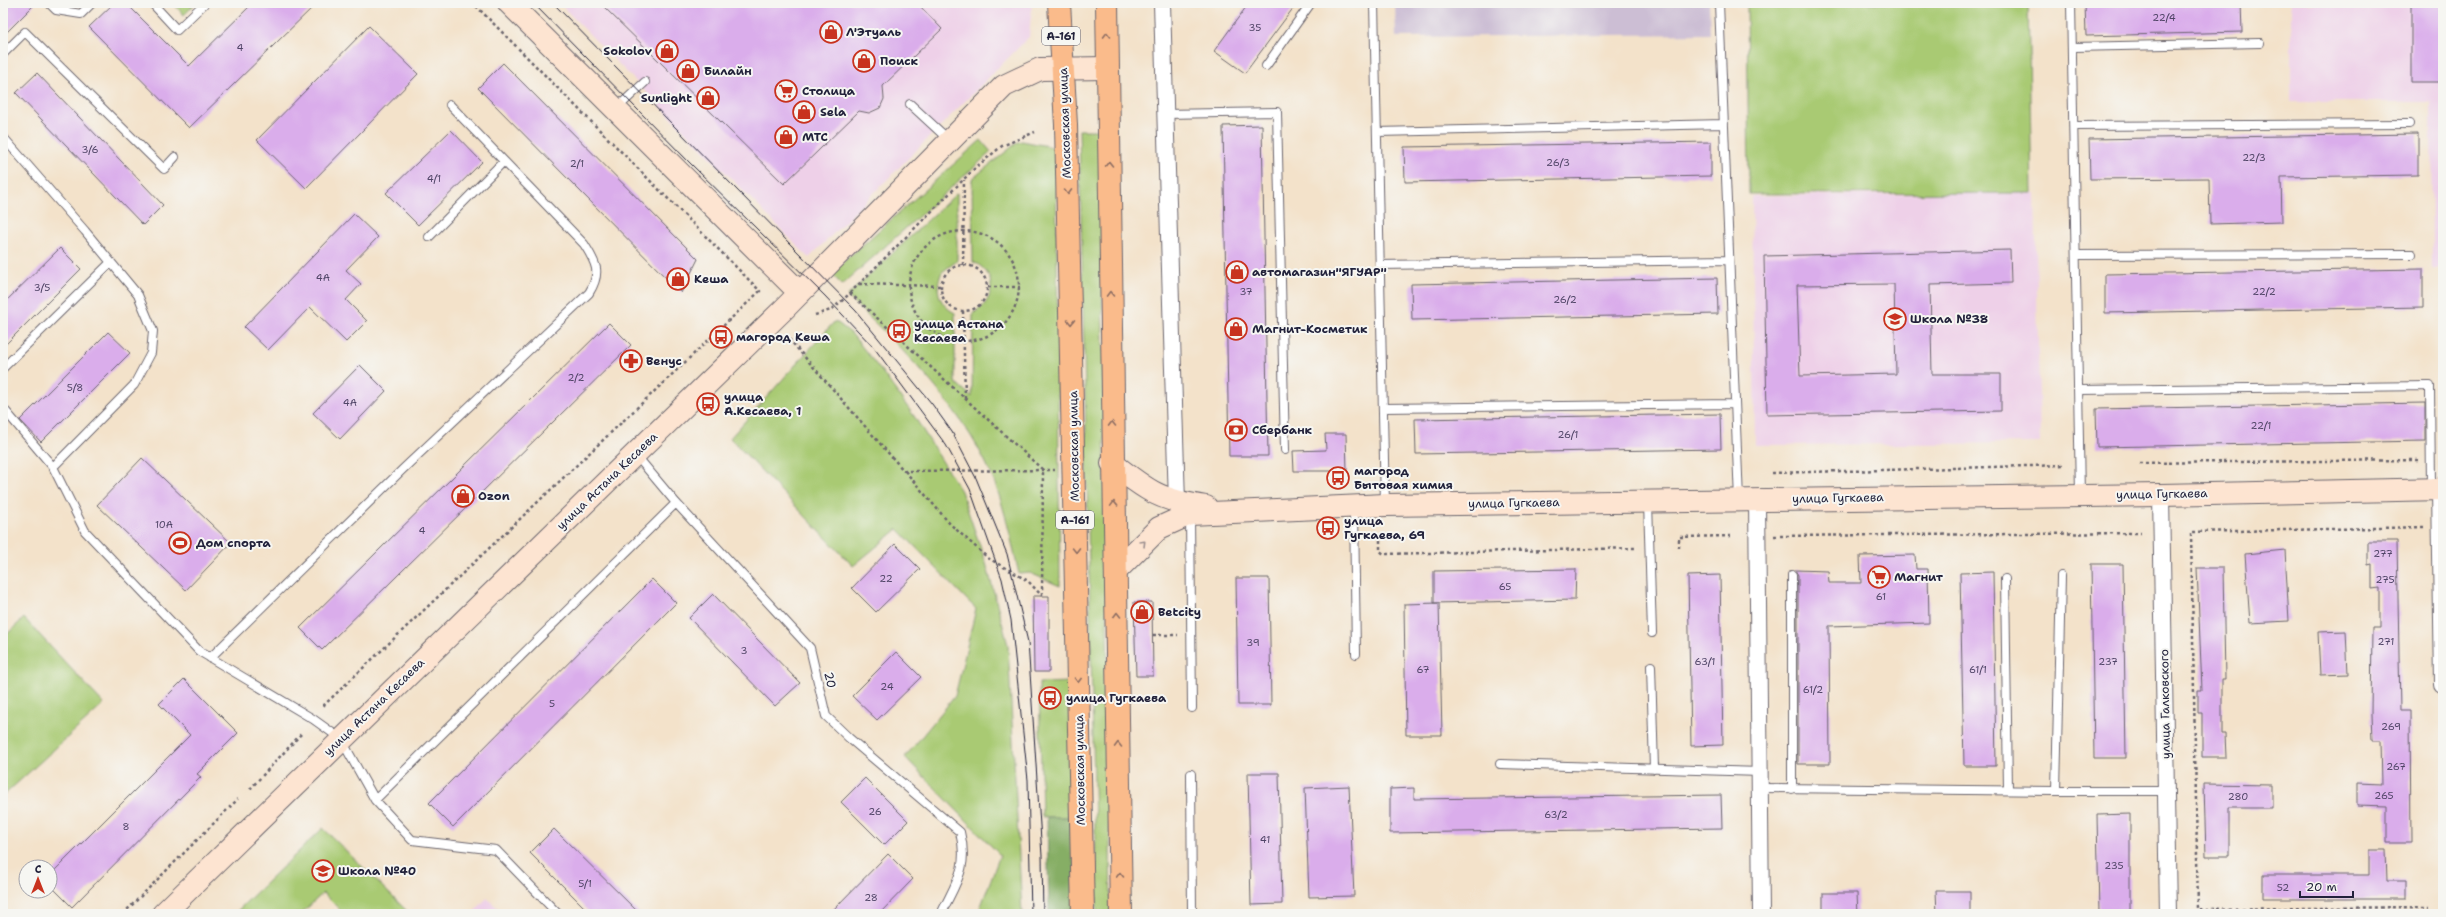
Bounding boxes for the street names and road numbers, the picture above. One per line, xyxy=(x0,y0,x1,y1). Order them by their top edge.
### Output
road number: А-161 xyxy=(1042,27,1080,45)
street label: Московская улица xyxy=(1055,67,1075,179)
street label: Московская улица xyxy=(1065,390,1083,502)
street label: улица Астана Кесаева xyxy=(553,428,661,533)
street label: улица Гугкаева xyxy=(2116,485,2208,503)
street label: улица Гугкаева xyxy=(1792,489,1884,507)
street label: улица Гугкаева xyxy=(1468,494,1560,512)
road number: А-161 xyxy=(1056,511,1094,529)
street label: улица Галковского xyxy=(2156,649,2174,759)
street label: улица Астана Кесаева xyxy=(320,654,428,759)
street label: 20 xyxy=(820,670,840,690)
street label: Московская улица xyxy=(1071,714,1089,826)

